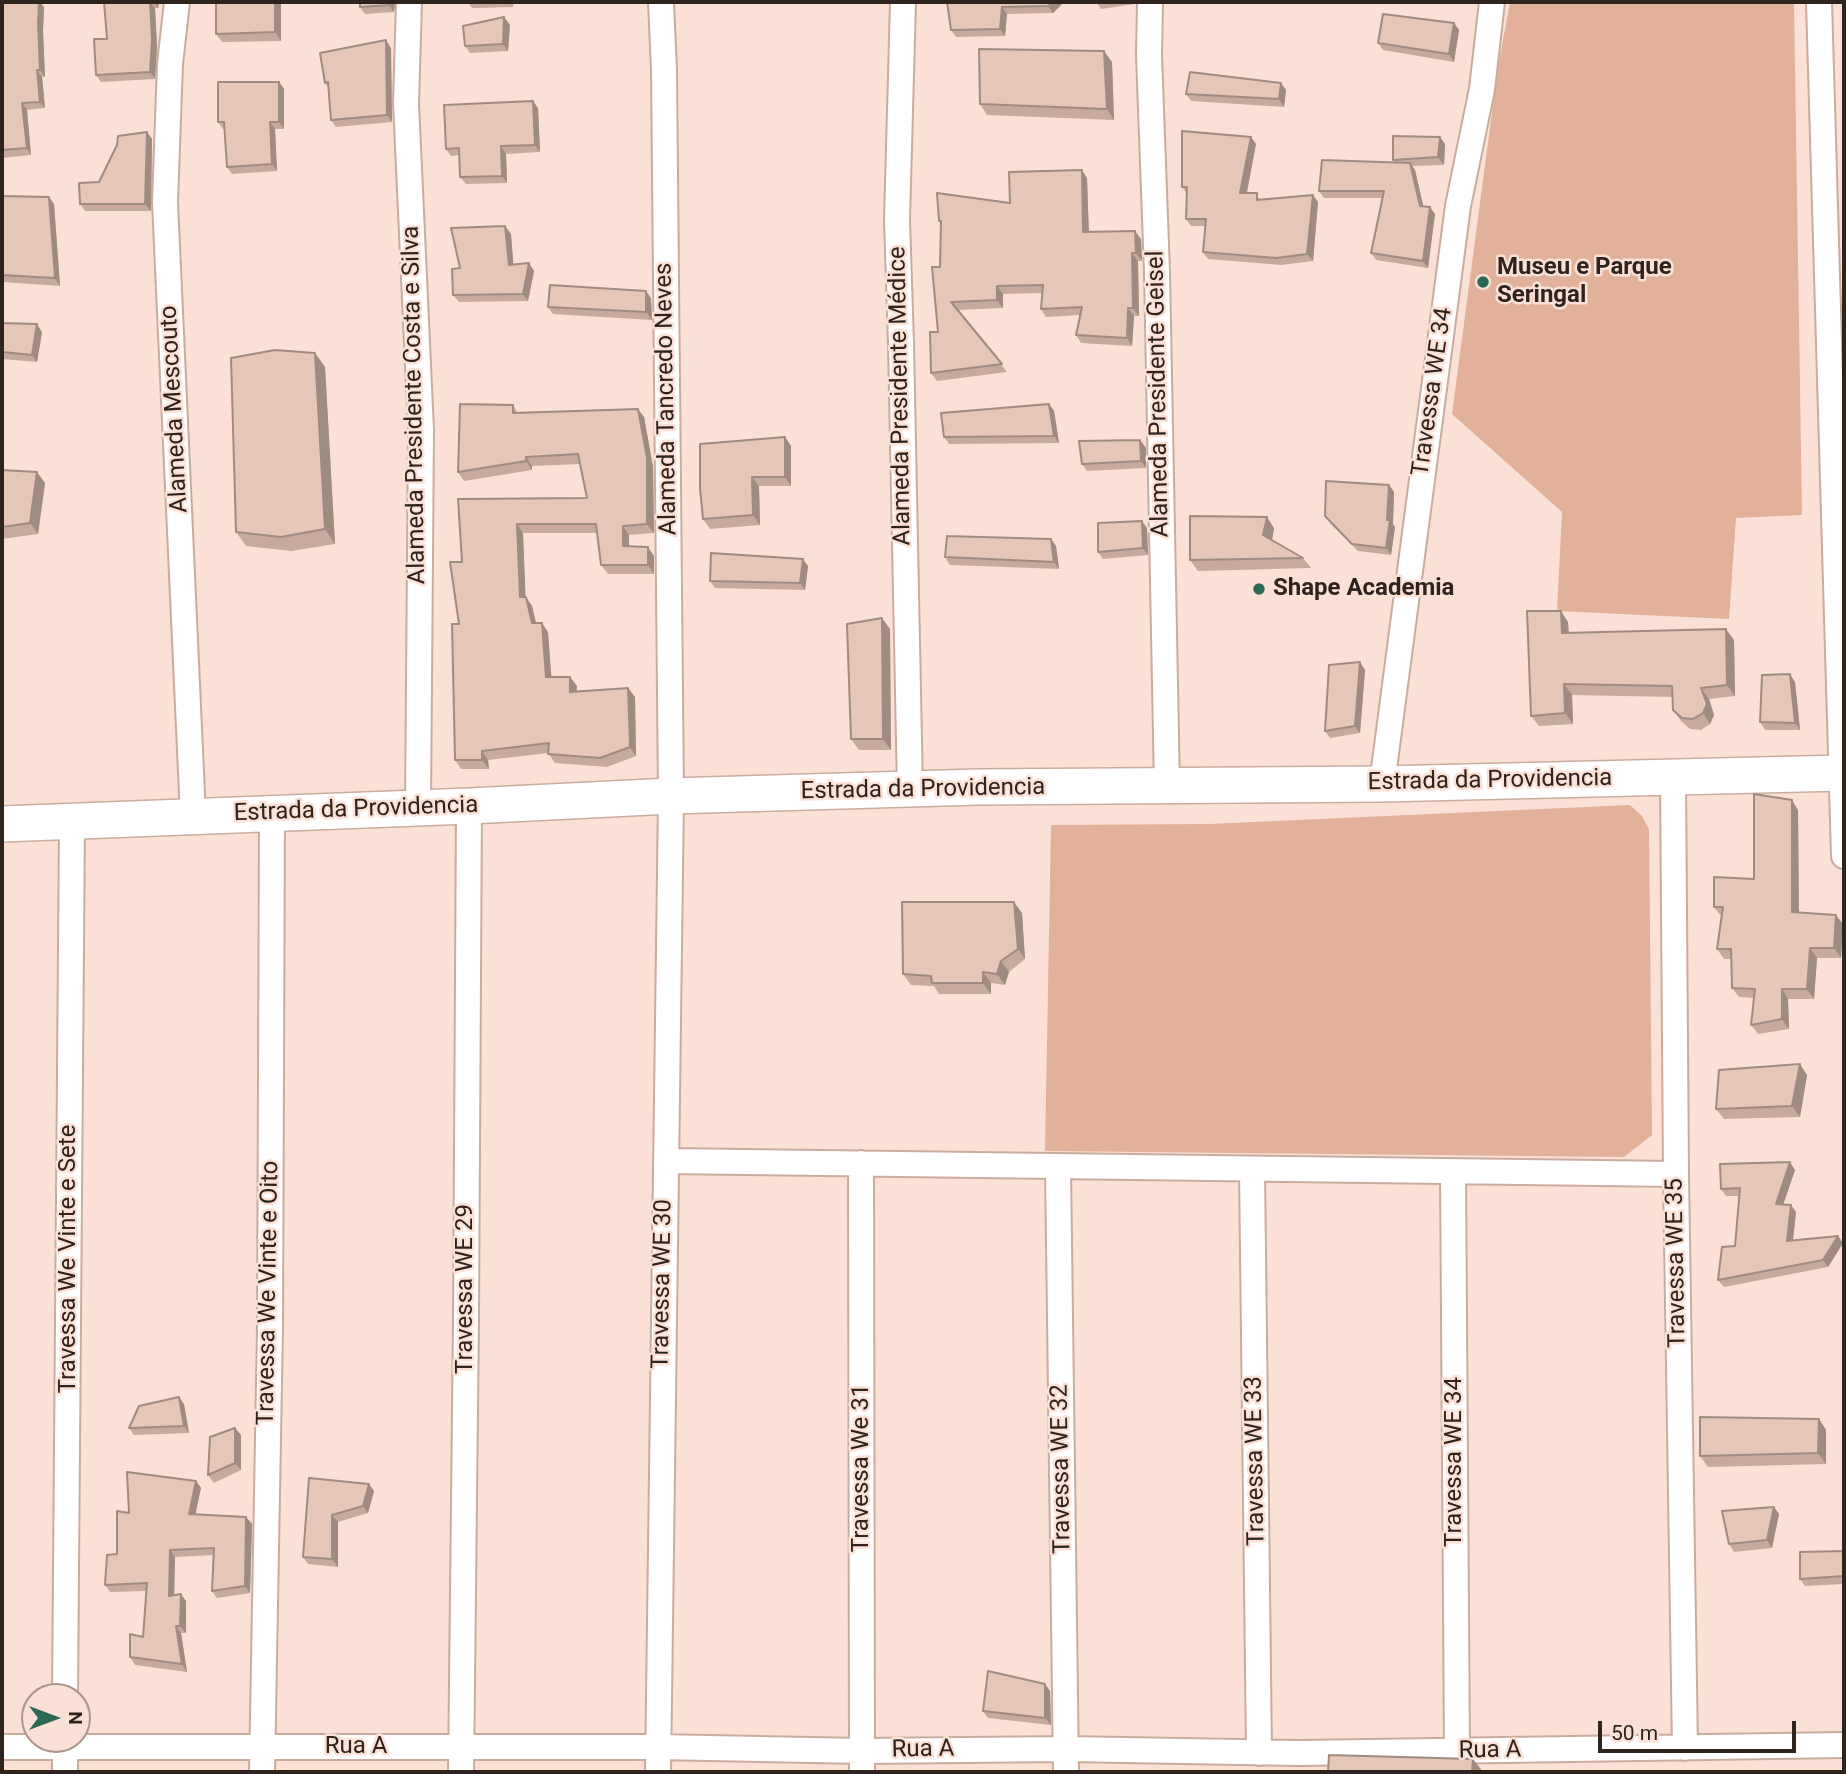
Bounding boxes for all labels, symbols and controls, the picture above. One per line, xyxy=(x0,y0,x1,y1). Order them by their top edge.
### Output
street label: Alameda Presidente Costa e Silva xyxy=(397,225,433,585)
street label: Alameda Presidente Médice xyxy=(884,246,918,546)
street label: Alameda Presidente Geisel xyxy=(1142,250,1176,538)
place label: Museu e Parque Seringal xyxy=(1497,254,1672,310)
street label: Alameda Tancredo Neves xyxy=(650,262,684,536)
marker: Museu e Parque Seringal xyxy=(1475,274,1491,290)
street label: Alameda Mescouto xyxy=(155,305,195,513)
street label: Travessa WE 34 xyxy=(1407,306,1459,478)
place label: Shape Academia xyxy=(1273,575,1454,603)
marker: Shape Academia xyxy=(1251,581,1267,597)
street label: Estrada da Providencia xyxy=(1367,764,1613,798)
street label: Estrada da Providencia xyxy=(800,773,1046,807)
street label: Estrada da Providencia xyxy=(233,791,479,829)
street label: Travessa We Vinte e Sete xyxy=(55,1125,83,1393)
street label: Travessa We Vinte e Oito xyxy=(252,1160,286,1426)
street label: Travessa WE 35 xyxy=(1661,1178,1693,1348)
street label: Travessa WE 30 xyxy=(647,1199,679,1369)
street label: Travessa WE 29 xyxy=(452,1204,480,1374)
street label: Travessa WE 33 xyxy=(1240,1376,1272,1546)
street label: Travessa WE 34 xyxy=(1441,1377,1469,1547)
street label: Travessa We 31 xyxy=(848,1384,876,1552)
street label: Travessa WE 32 xyxy=(1046,1384,1078,1554)
north arrow xyxy=(21,1683,91,1753)
scale bar xyxy=(1601,1708,1799,1752)
text: N xyxy=(64,1711,87,1725)
text: 50 m xyxy=(1611,1721,1658,1745)
street label: Rua A xyxy=(325,1733,387,1761)
street label: Rua A xyxy=(891,1735,955,1765)
street label: Rua A xyxy=(1458,1736,1522,1766)

